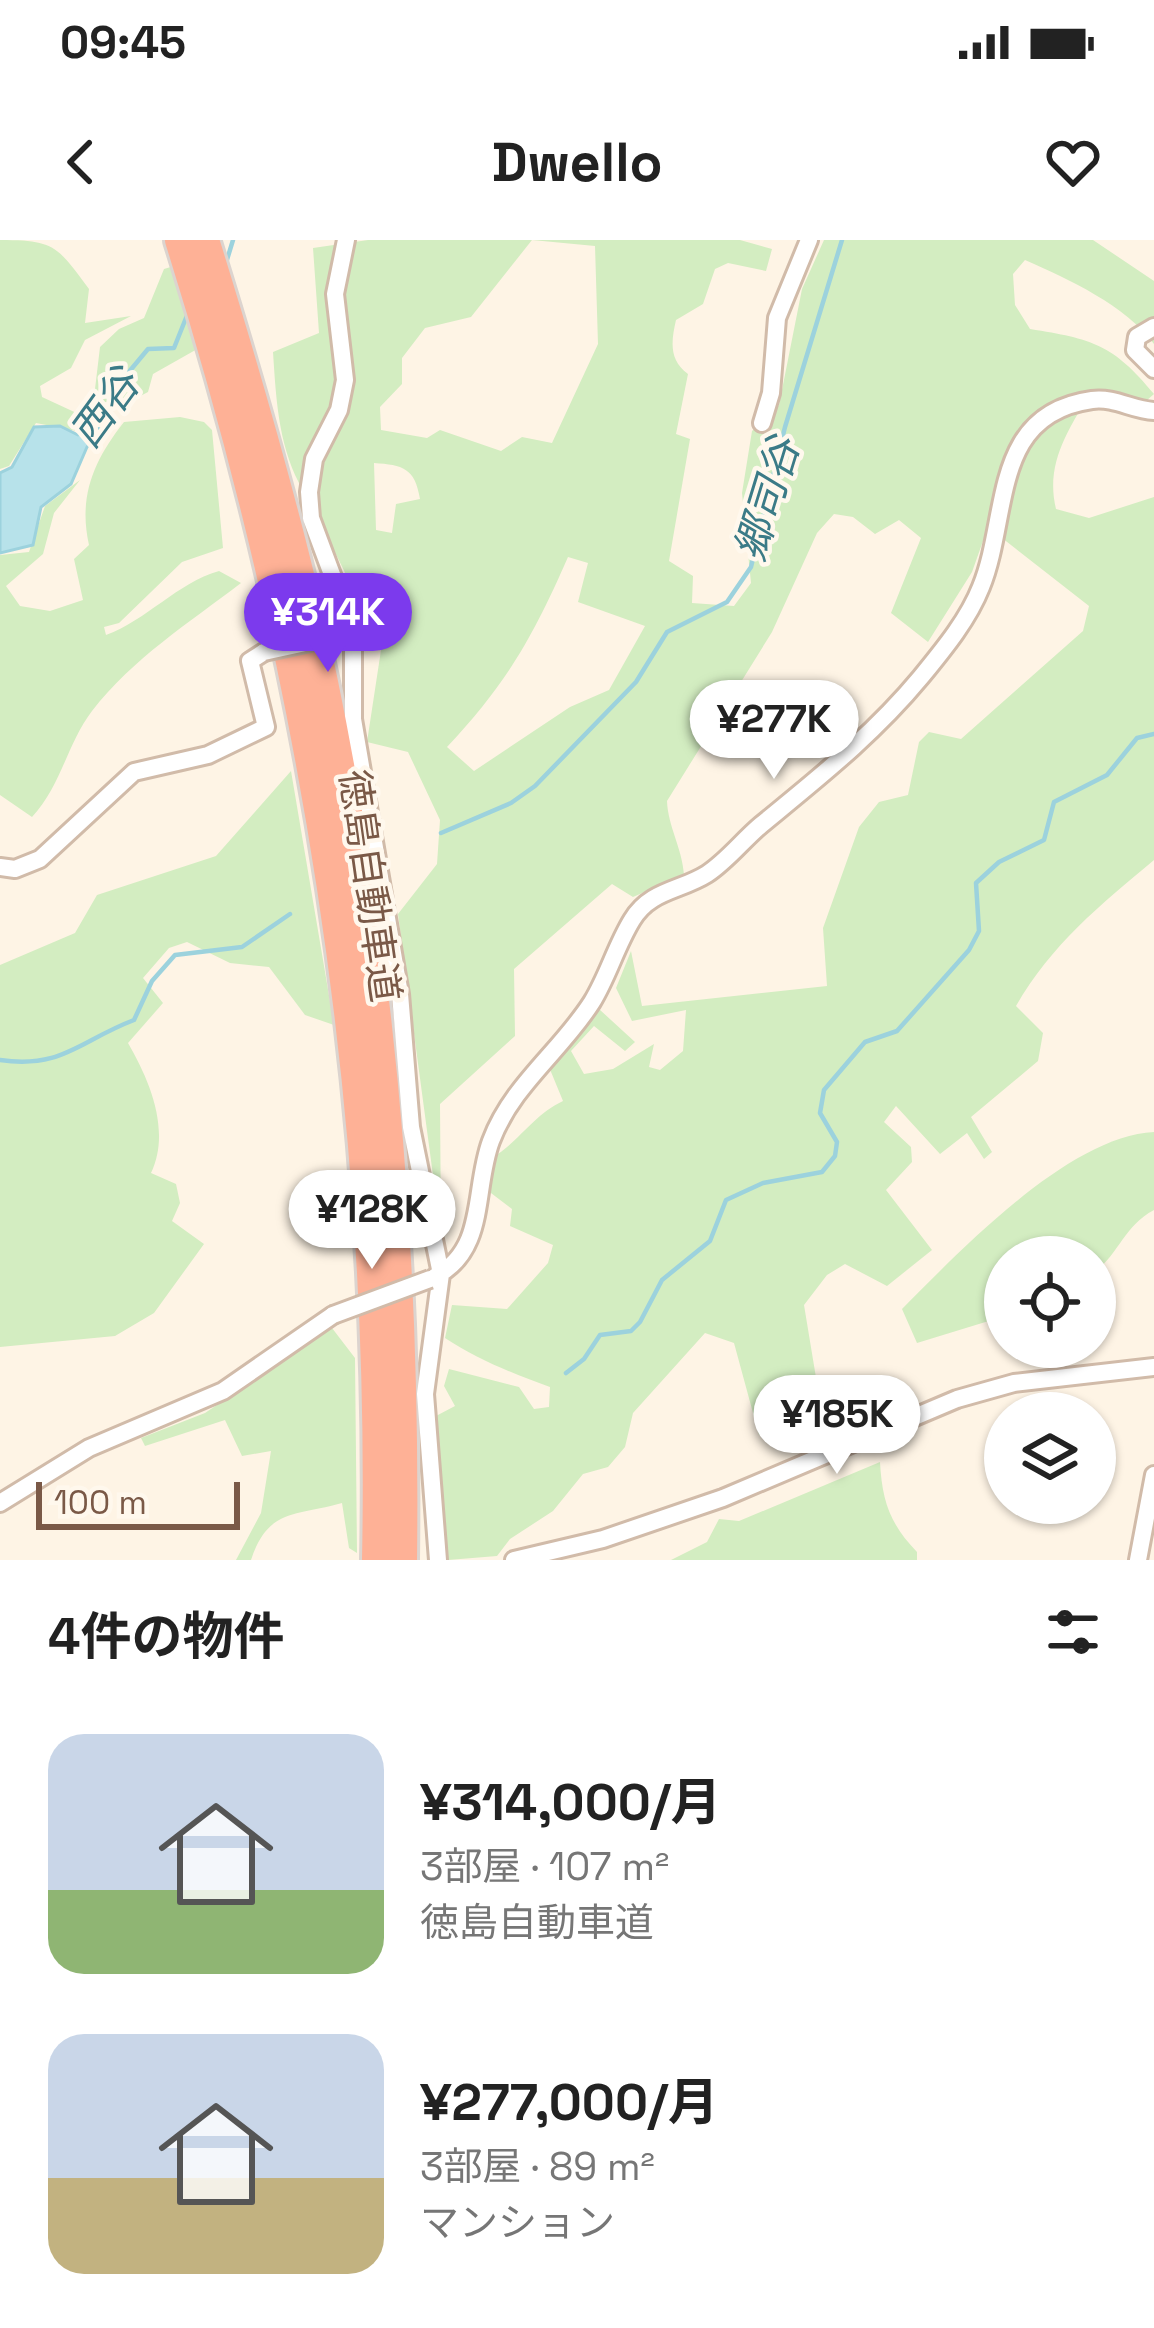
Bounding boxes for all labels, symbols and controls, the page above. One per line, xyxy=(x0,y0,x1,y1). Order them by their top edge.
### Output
text: 09:45 xyxy=(60,14,186,71)
text: Dwello xyxy=(491,128,663,197)
icon: back xyxy=(48,129,114,195)
icon: heart xyxy=(1040,129,1106,195)
water label: 西谷 xyxy=(59,356,153,458)
water label: 郷司谷 xyxy=(723,428,812,567)
pin: ¥314K xyxy=(244,573,412,675)
text: ¥314K xyxy=(271,587,385,636)
pin: ¥277K xyxy=(690,680,858,782)
text: ¥277K xyxy=(717,694,831,743)
street label: 徳島自動車道 xyxy=(329,767,411,1005)
pin: ¥128K xyxy=(288,1170,456,1272)
text: ¥128K xyxy=(316,1184,428,1233)
map controls xyxy=(984,1236,1116,1524)
button: locate xyxy=(984,1236,1116,1368)
pin: ¥185K xyxy=(753,1375,921,1477)
text: ¥185K xyxy=(780,1389,894,1438)
button: layers xyxy=(984,1392,1116,1524)
scale bar xyxy=(36,1476,240,1529)
text: 100 m xyxy=(54,1482,147,1524)
icon: filters xyxy=(1040,1599,1106,1665)
text: 4件の物件 xyxy=(48,1604,284,1669)
text: ¥314,000/月 xyxy=(420,1770,722,1835)
icon: home xyxy=(144,1782,288,1926)
text: 3部屋 · 107 m² xyxy=(420,1842,669,1891)
text: 徳島自動車道 xyxy=(420,1898,654,1947)
text: ¥277,000/月 xyxy=(420,2070,719,2135)
icon: home xyxy=(144,2082,288,2226)
text: 3部屋 · 89 m² xyxy=(420,2142,655,2191)
text: マンション xyxy=(420,2198,615,2247)

